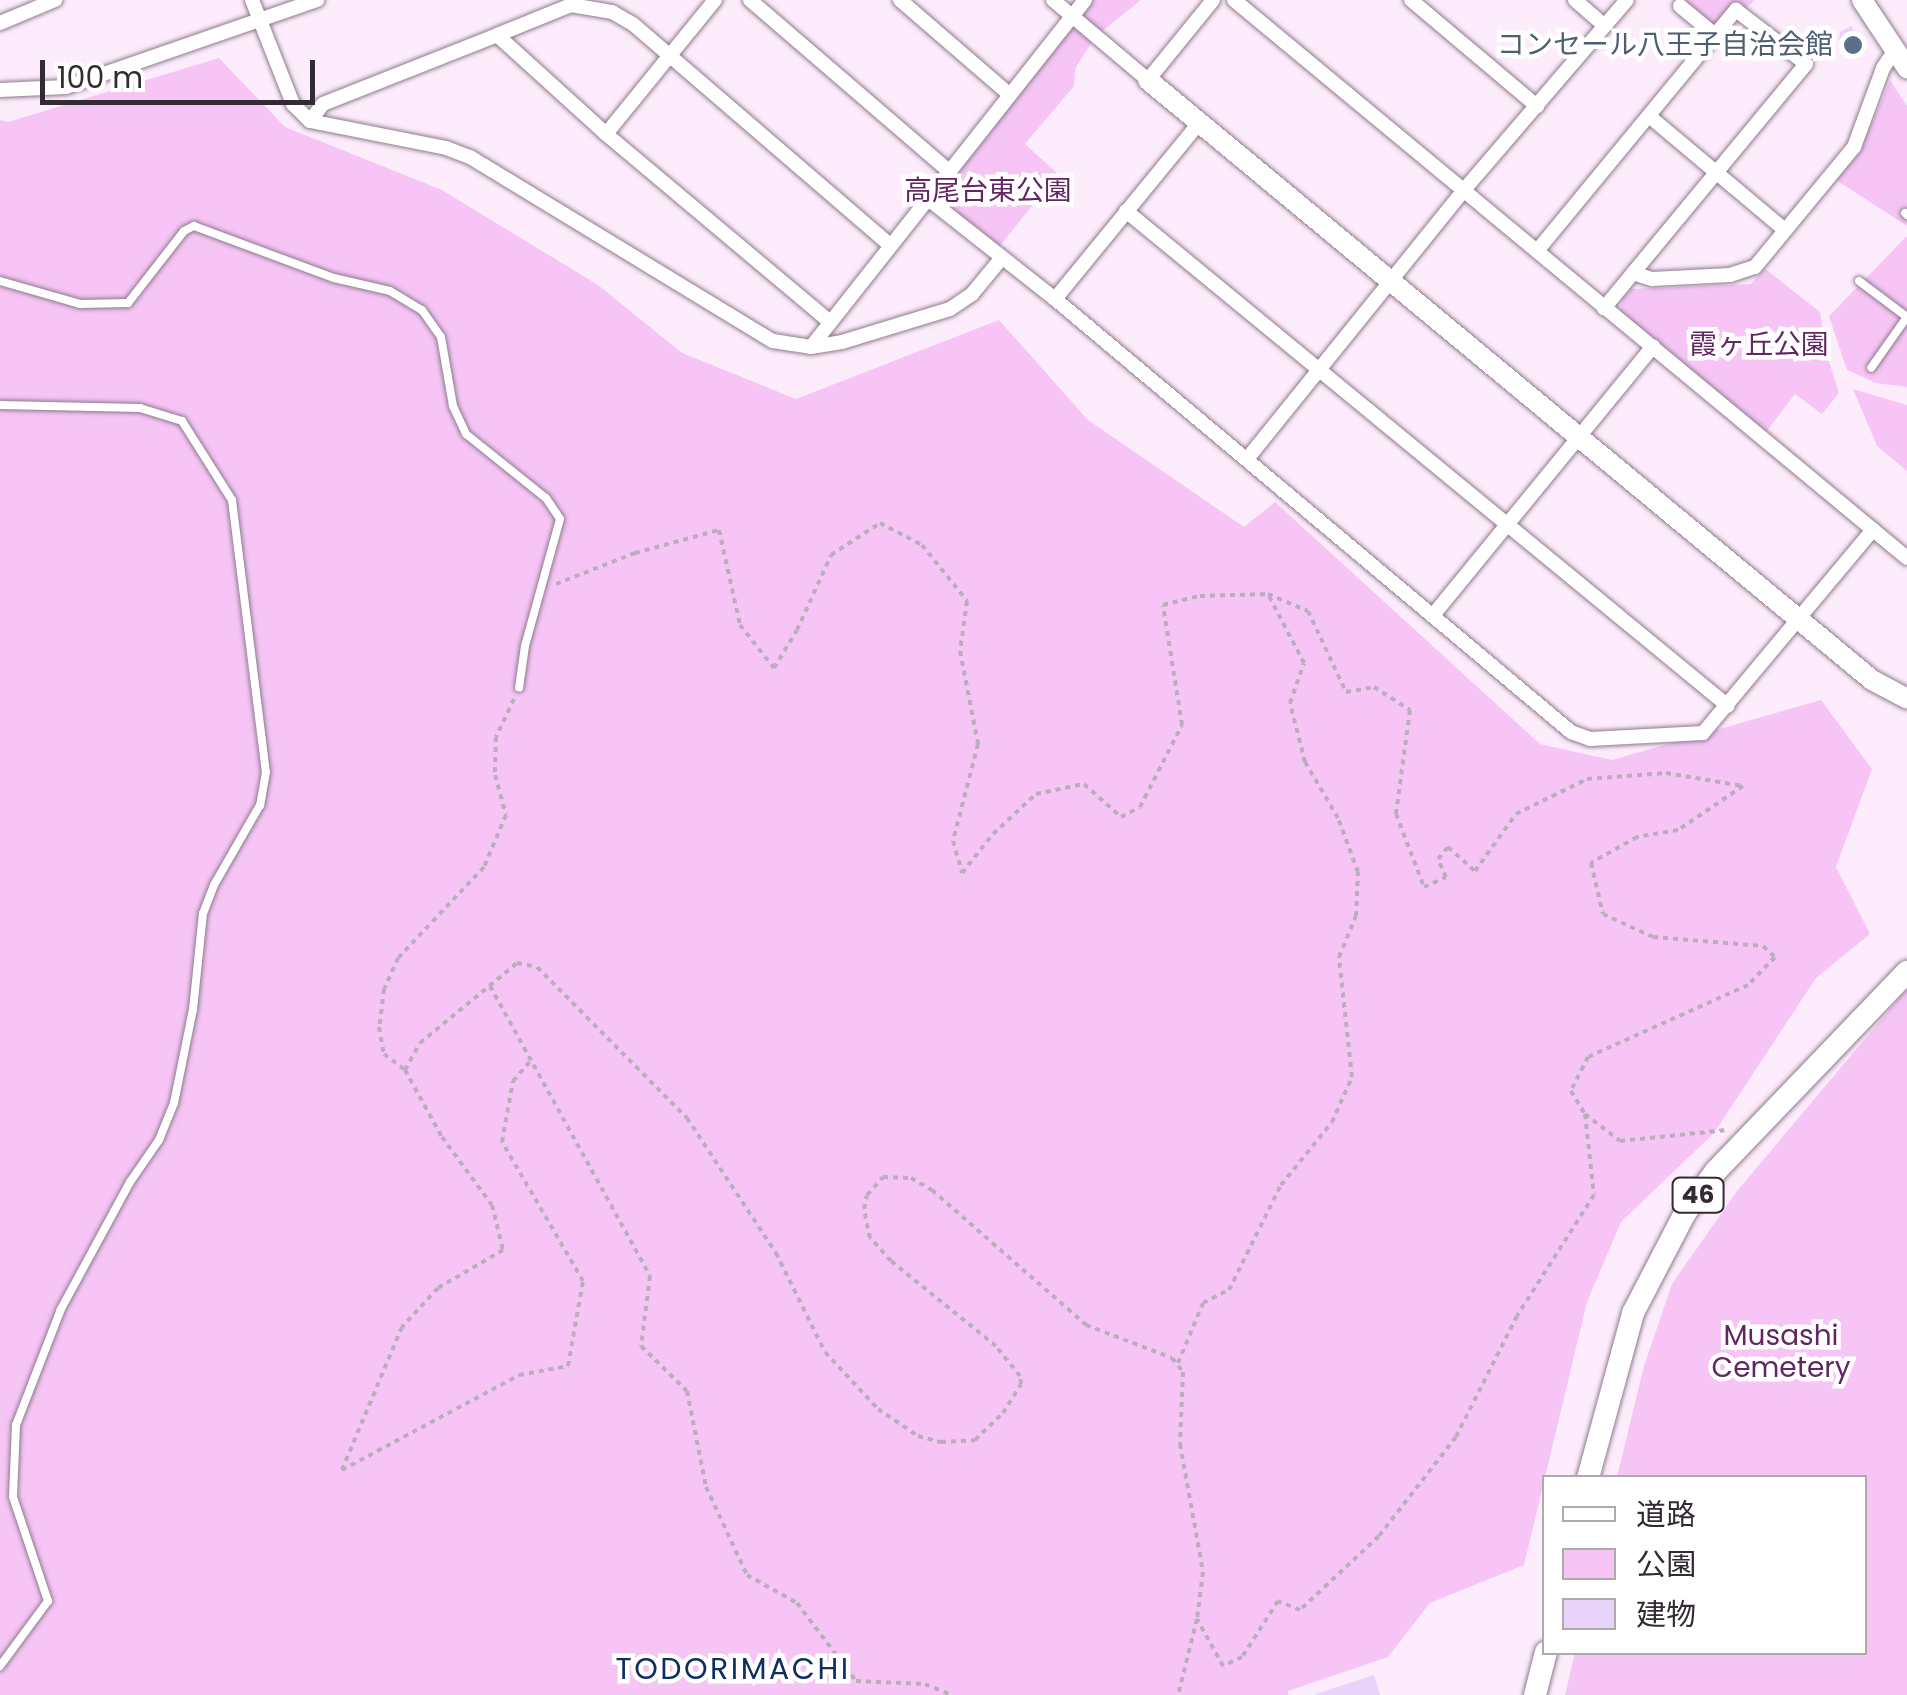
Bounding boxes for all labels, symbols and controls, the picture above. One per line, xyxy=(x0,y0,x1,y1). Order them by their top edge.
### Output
place label: コンセール八王子自治会館 xyxy=(1497,28,1833,62)
marker: コンセール八王子自治会館 xyxy=(1842,34,1864,56)
scale bar xyxy=(45,40,320,102)
text: 100 m xyxy=(57,56,143,99)
park label: 高尾台東公園 xyxy=(904,174,1072,208)
park label: 霞ヶ丘公園 xyxy=(1689,328,1829,362)
road number: 46 xyxy=(1670,1175,1726,1215)
park label: Musashi Cemetery xyxy=(1712,1319,1850,1385)
legend xyxy=(1542,1475,1867,1655)
text: 道路 xyxy=(1636,1493,1696,1536)
text: 公園 xyxy=(1636,1543,1696,1586)
text: 建物 xyxy=(1636,1593,1696,1636)
district label: TODORIMACHI xyxy=(615,1651,851,1687)

